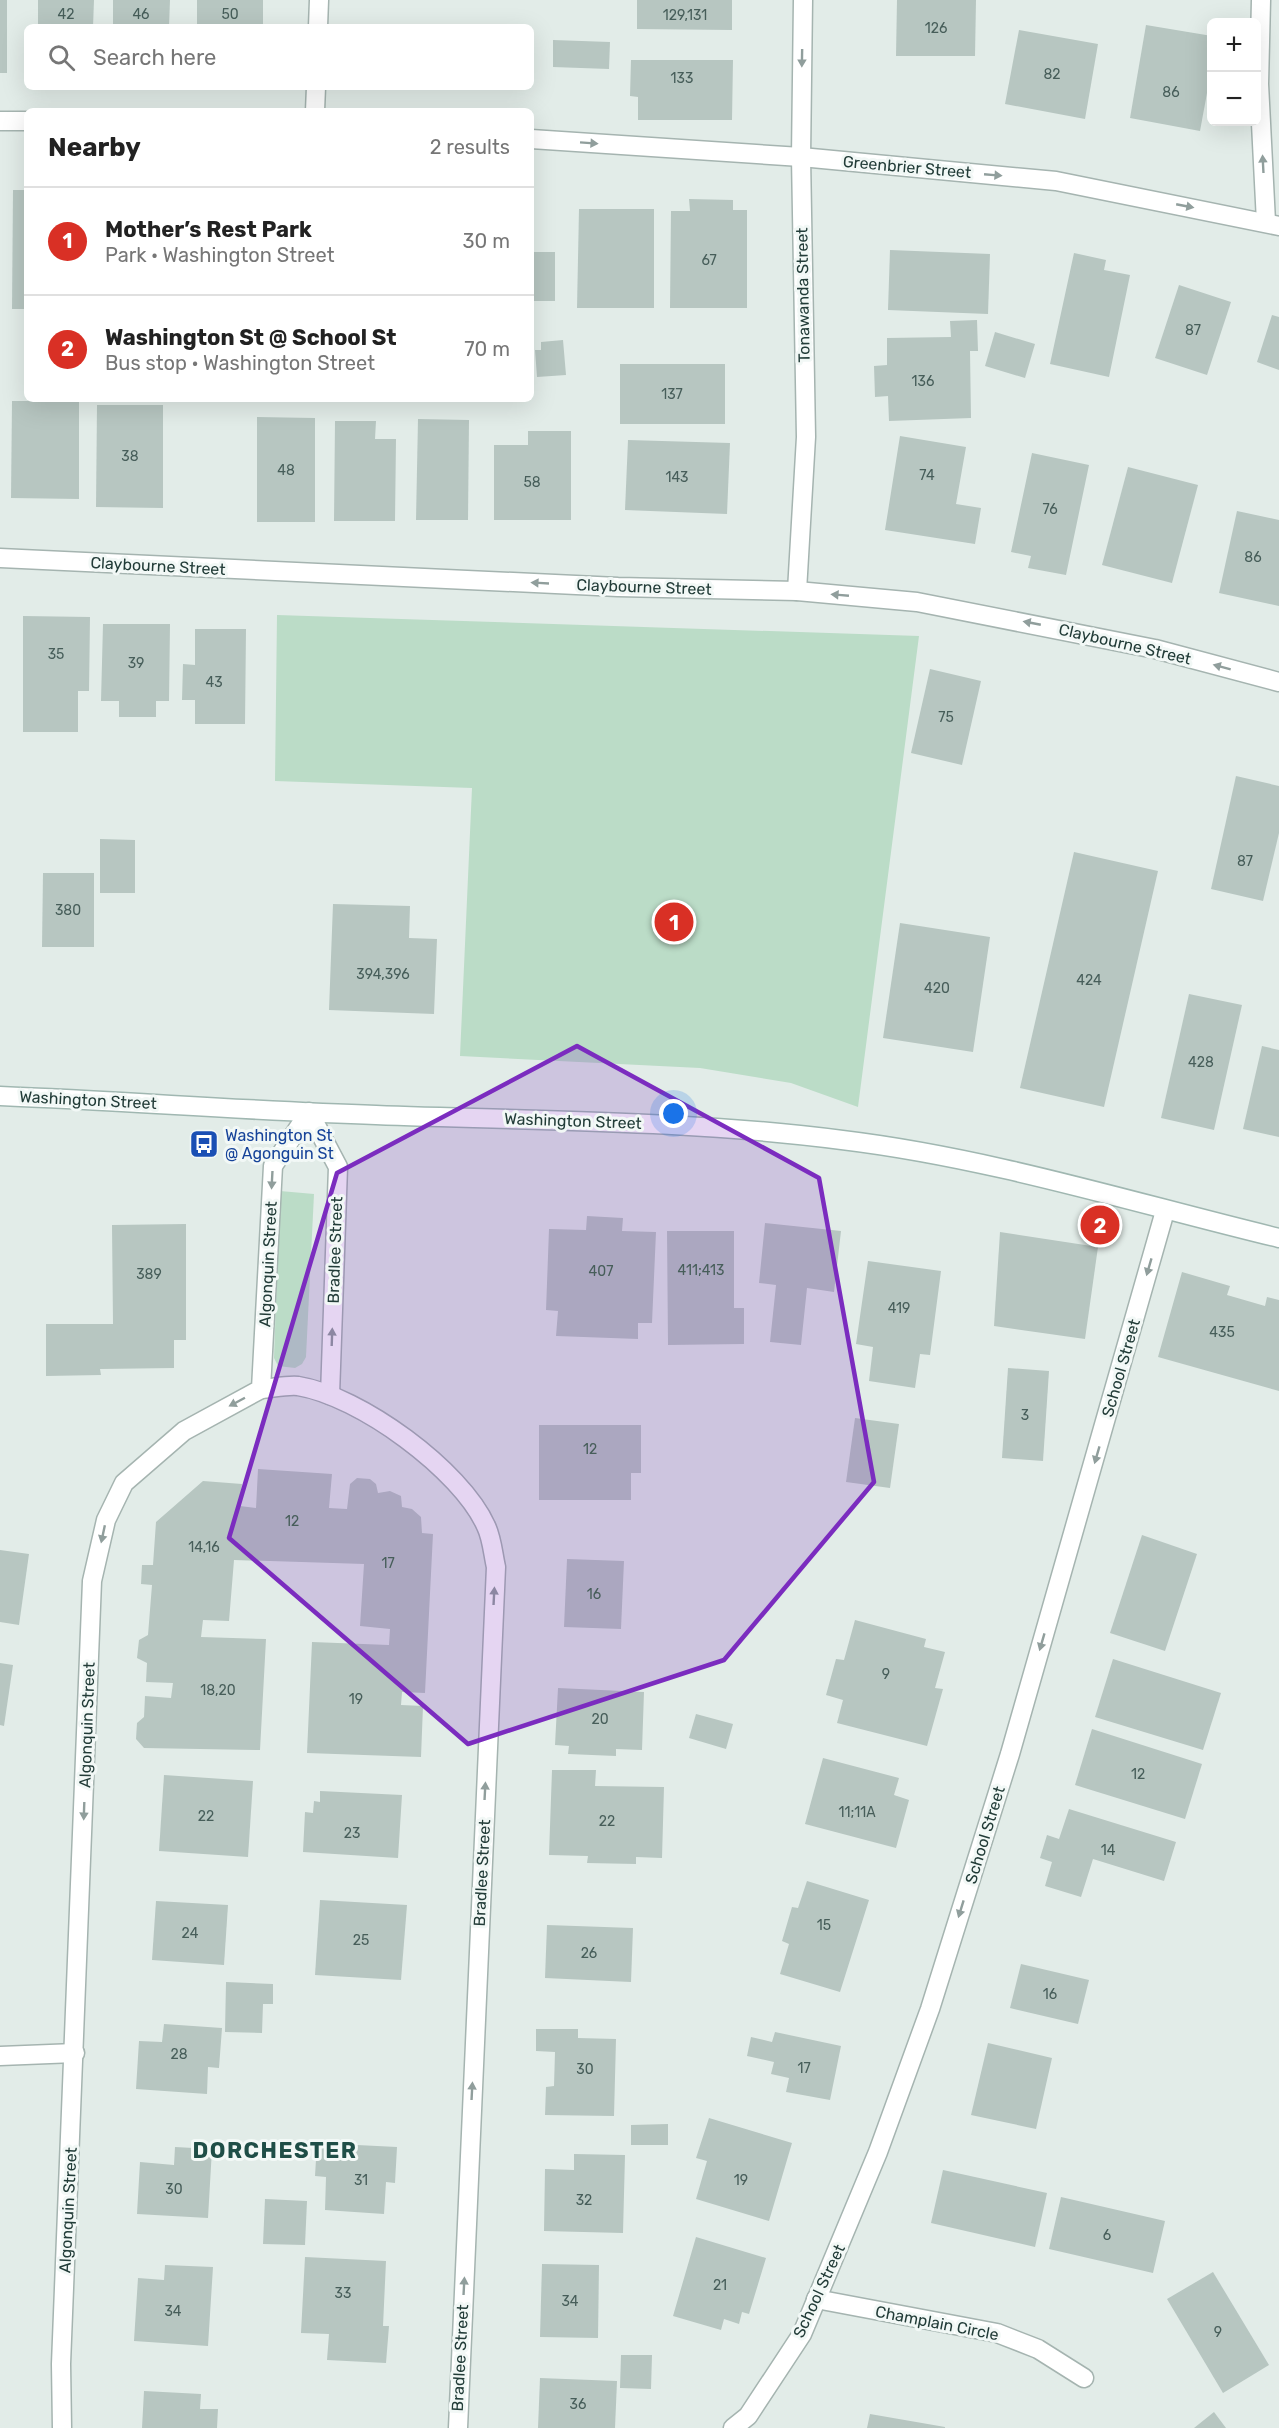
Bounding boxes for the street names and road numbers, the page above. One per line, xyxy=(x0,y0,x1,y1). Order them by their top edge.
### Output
street label: Greenbrier Street xyxy=(842,152,972,182)
street label: Tonawanda Street xyxy=(792,227,814,363)
street label: Claybourne Street xyxy=(90,553,226,579)
street label: Claybourne Street xyxy=(576,575,712,599)
street label: Claybourne Street xyxy=(1057,620,1193,668)
street label: Washington Street xyxy=(19,1087,157,1113)
street label: Washington Street xyxy=(504,1109,642,1133)
street label: Bradlee Street xyxy=(324,1196,346,1304)
street label: Algonquin Street xyxy=(255,1201,281,1327)
street label: School Street xyxy=(1098,1317,1144,1419)
street label: Algonquin Street xyxy=(75,1662,99,1788)
street label: School Street xyxy=(961,1784,1009,1886)
street label: Bradlee Street xyxy=(470,1819,494,1927)
street label: Algonquin Street xyxy=(55,2147,81,2273)
street label: School Street xyxy=(789,2241,849,2341)
street label: Champlain Circle xyxy=(874,2302,1000,2344)
street label: Bradlee Street xyxy=(448,2304,472,2412)

